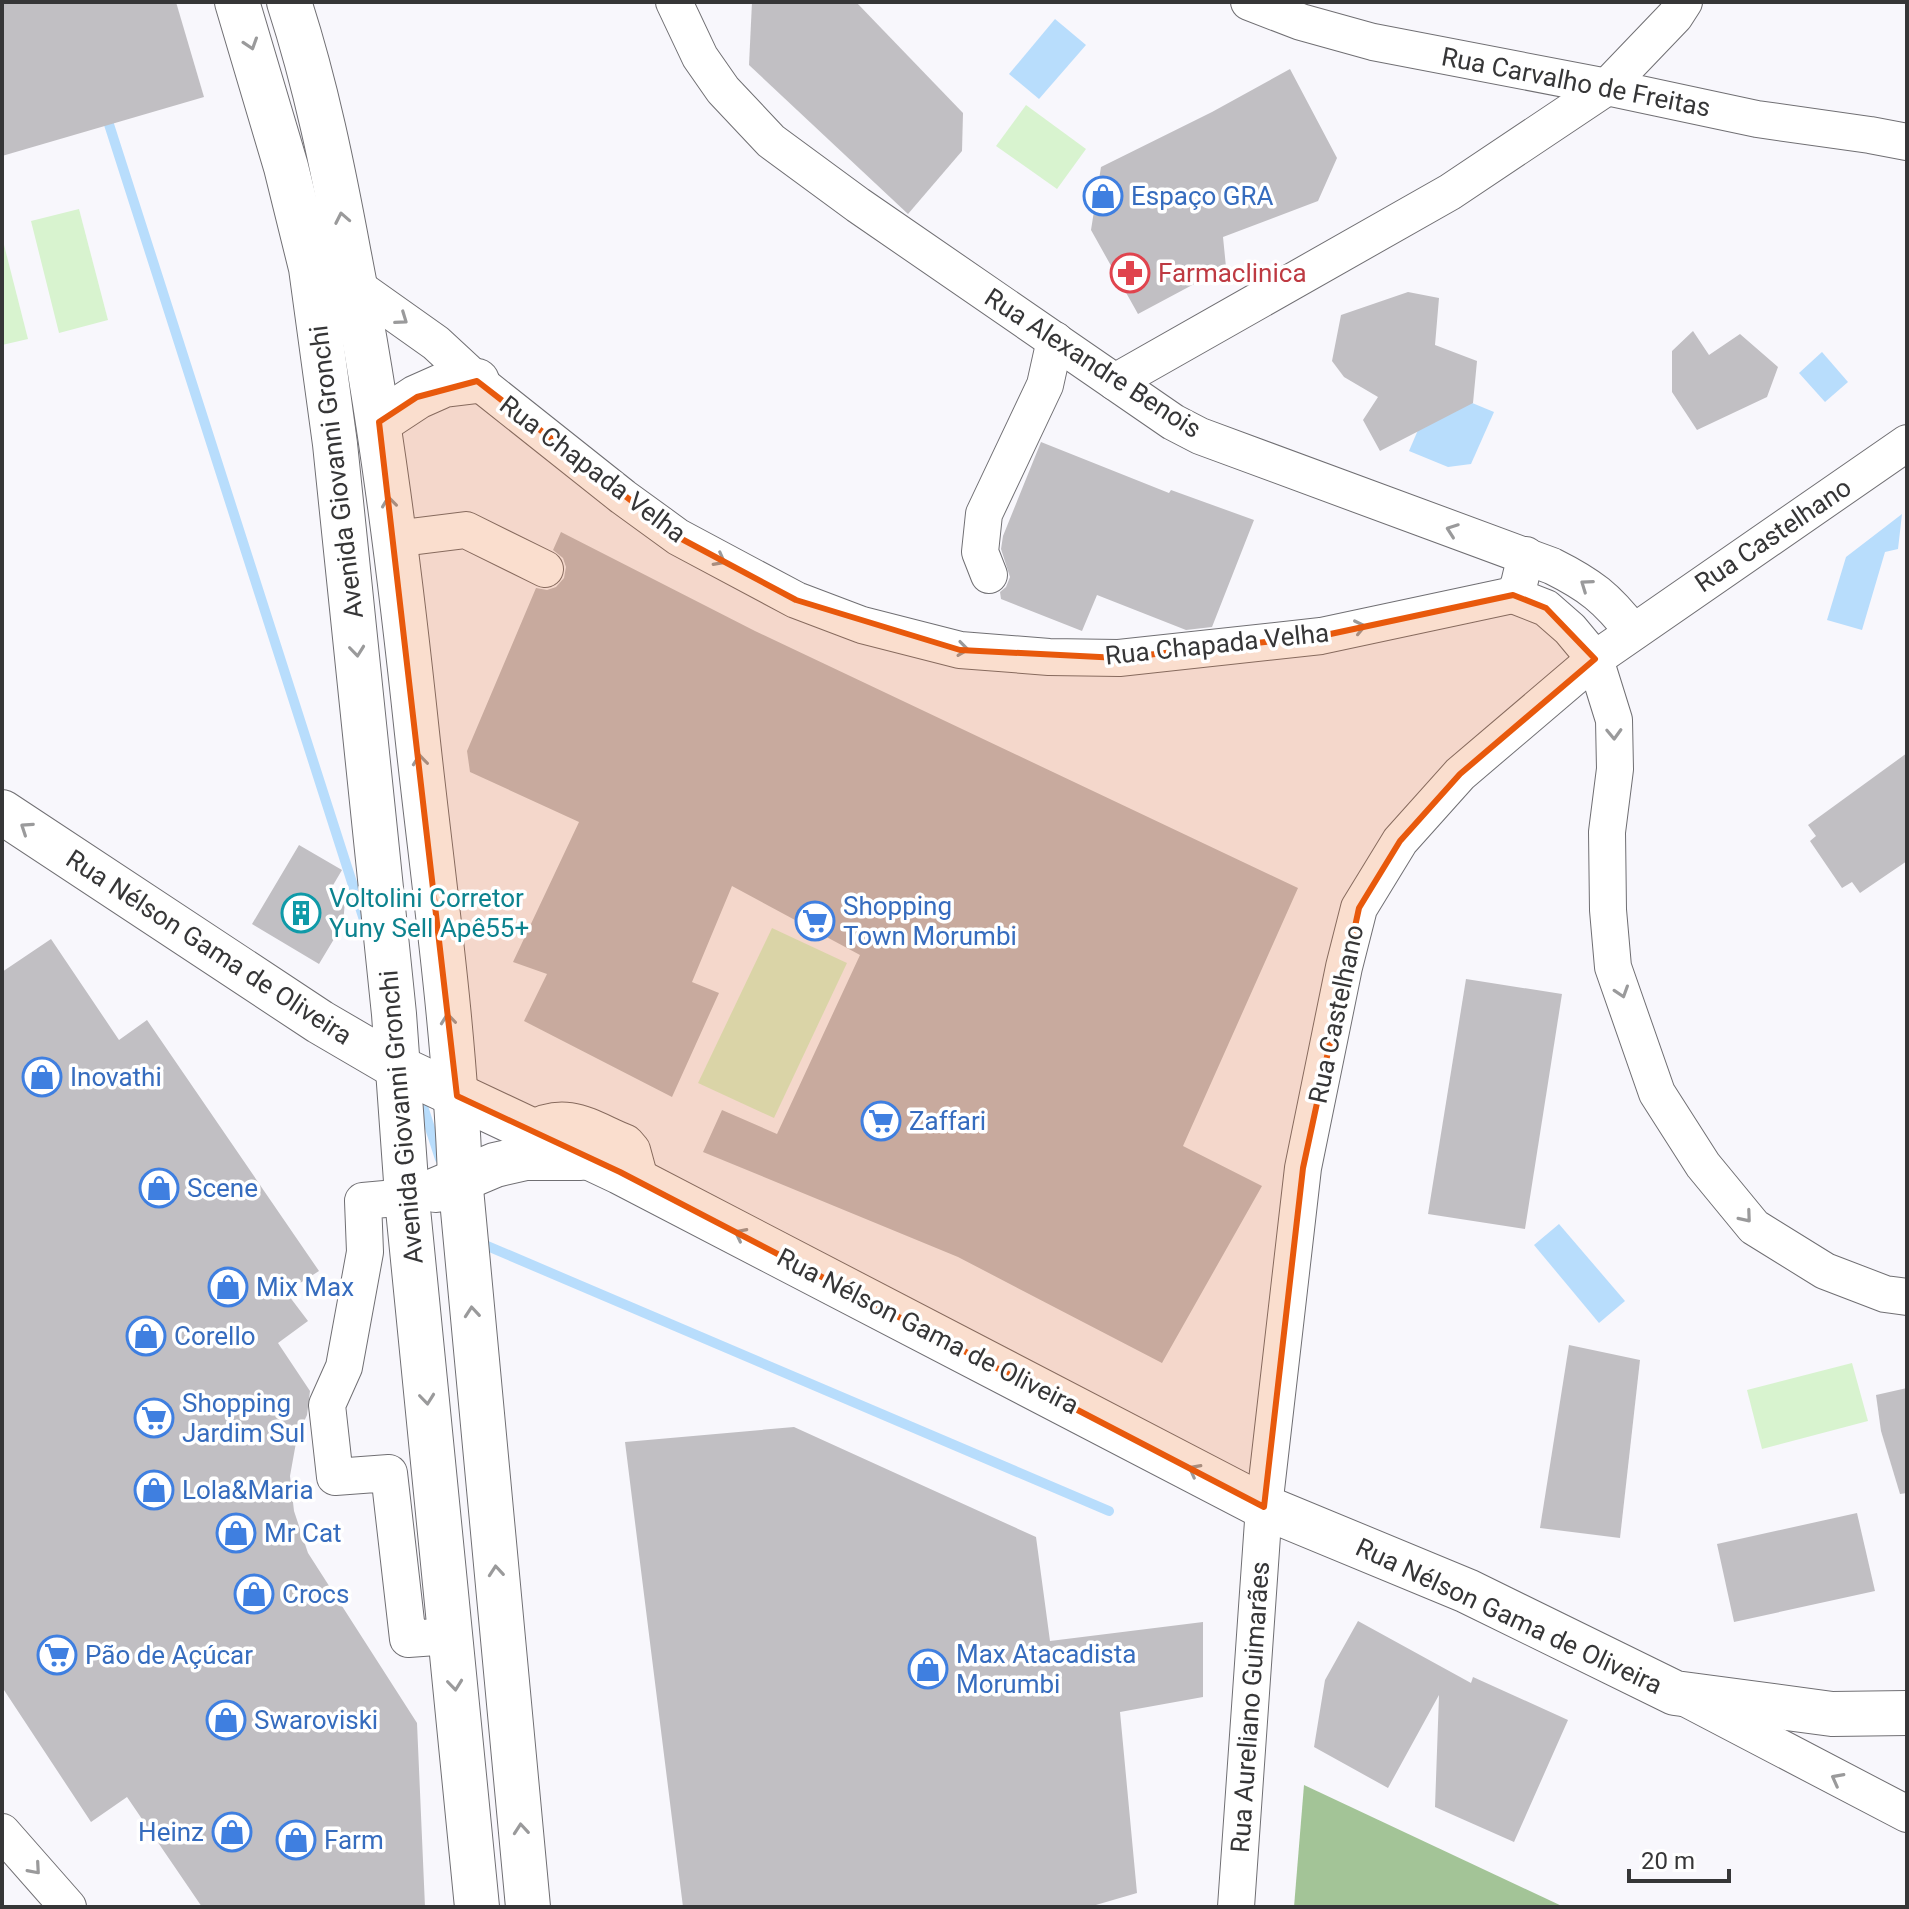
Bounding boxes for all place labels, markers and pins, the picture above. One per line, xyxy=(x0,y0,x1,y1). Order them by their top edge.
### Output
shop icon: Espaço GRA xyxy=(1082,175,1124,217)
place label: Espaço GRA xyxy=(1131,181,1274,211)
pharmacy icon: Farmaclinica xyxy=(1109,252,1151,294)
place label: Farmaclinica xyxy=(1158,258,1307,288)
place label: Voltolini Corretor Yuny Sell Apê55+ xyxy=(329,883,529,943)
place label: Shopping Town Morumbi xyxy=(843,891,1017,951)
building icon: Voltolini Corretor Yuny Sell Apê55+ xyxy=(280,892,322,934)
supermarket icon: Shopping Town Morumbi xyxy=(794,900,836,942)
shop icon: Inovathi xyxy=(21,1056,63,1098)
place label: Inovathi xyxy=(70,1062,162,1092)
supermarket icon: Zaffari xyxy=(860,1100,902,1142)
place label: Zaffari xyxy=(909,1106,986,1136)
shop icon: Scene xyxy=(138,1167,180,1209)
place label: Scene xyxy=(187,1173,258,1203)
shop icon: Mix Max xyxy=(207,1266,249,1308)
place label: Mix Max xyxy=(256,1272,354,1302)
shop icon: Corello xyxy=(125,1315,167,1357)
place label: Corello xyxy=(174,1321,256,1351)
place label: Shopping Jardim Sul xyxy=(182,1388,305,1448)
supermarket icon: Shopping Jardim Sul xyxy=(133,1397,175,1439)
shop icon: Lola&Maria xyxy=(133,1469,175,1511)
place label: Lola&Maria xyxy=(182,1475,314,1505)
shop icon: Mr Cat xyxy=(215,1512,257,1554)
place label: Mr Cat xyxy=(264,1518,342,1548)
shop icon: Crocs xyxy=(233,1573,275,1615)
place label: Crocs xyxy=(282,1579,349,1609)
supermarket icon: Pão de Açúcar xyxy=(36,1634,78,1676)
place label: Max Atacadista Morumbi xyxy=(956,1639,1136,1699)
place label: Pão de Açúcar xyxy=(85,1640,253,1670)
shop icon: Max Atacadista Morumbi xyxy=(907,1648,949,1690)
shop icon: Swaroviski xyxy=(205,1699,247,1741)
place label: Swaroviski xyxy=(254,1705,378,1735)
shop icon: Heinz xyxy=(211,1811,253,1853)
place label: Heinz xyxy=(138,1817,204,1847)
shop icon: Farm xyxy=(275,1819,317,1861)
place label: Farm xyxy=(324,1825,384,1855)

